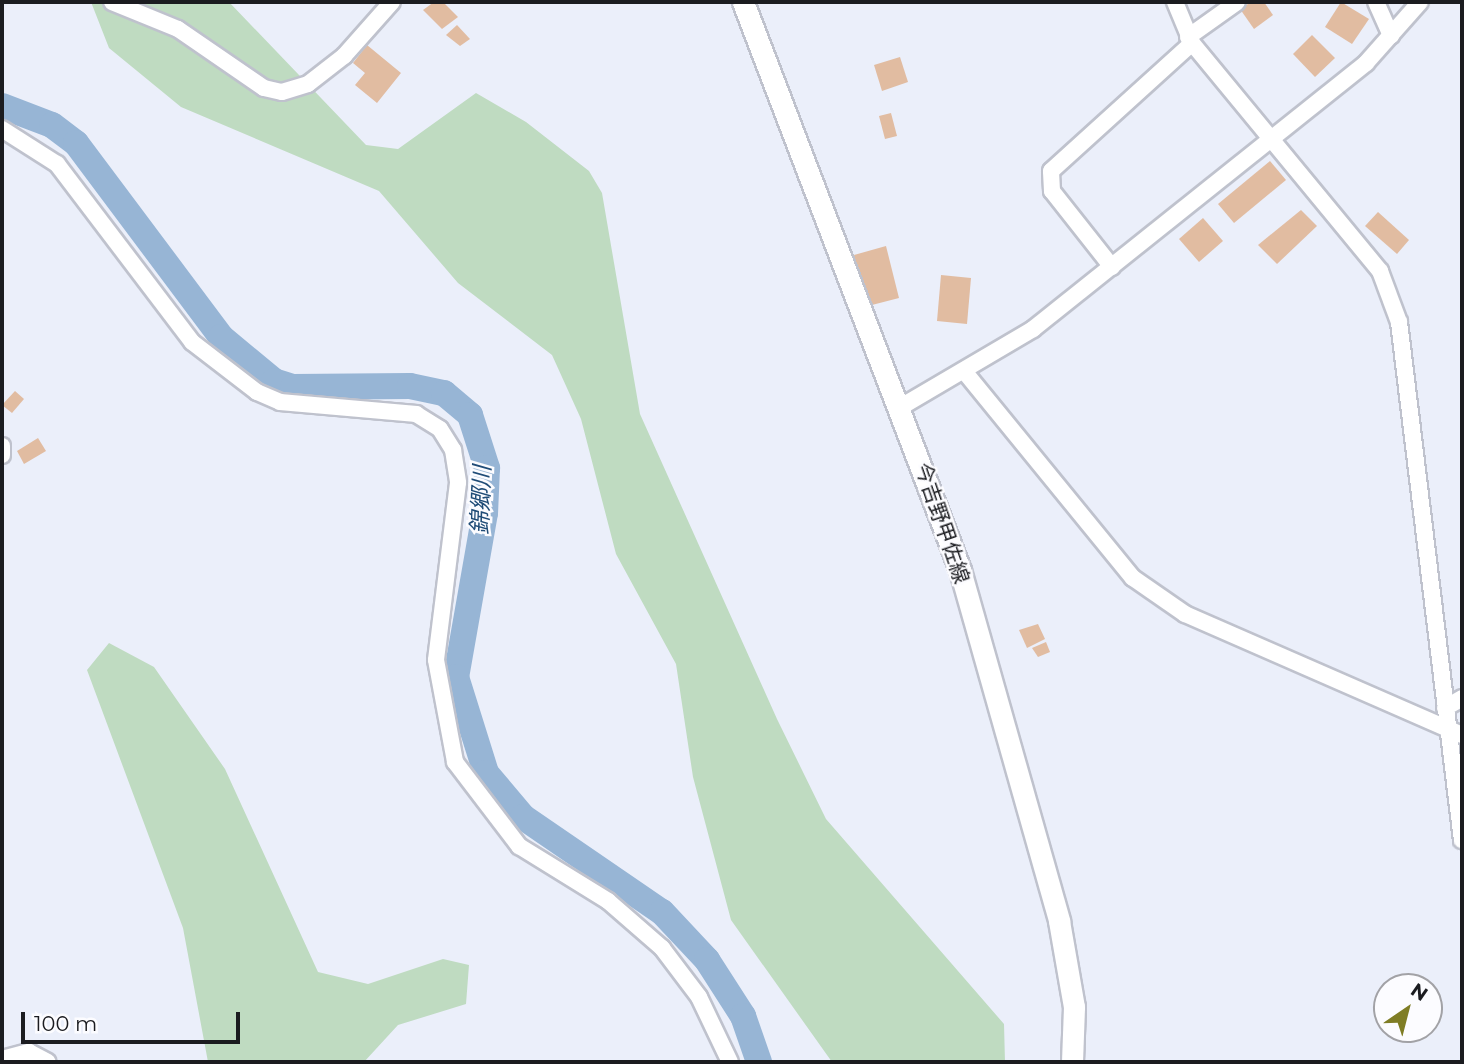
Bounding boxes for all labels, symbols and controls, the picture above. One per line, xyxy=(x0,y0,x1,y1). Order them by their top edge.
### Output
street label: 今吉野甲佐線 xyxy=(910,459,974,587)
water label: 錦郷川 xyxy=(466,465,496,535)
north arrow xyxy=(1373,973,1443,1043)
text: N xyxy=(1406,978,1432,1006)
scale bar xyxy=(24,998,243,1042)
text: 100 m xyxy=(34,1011,97,1036)

